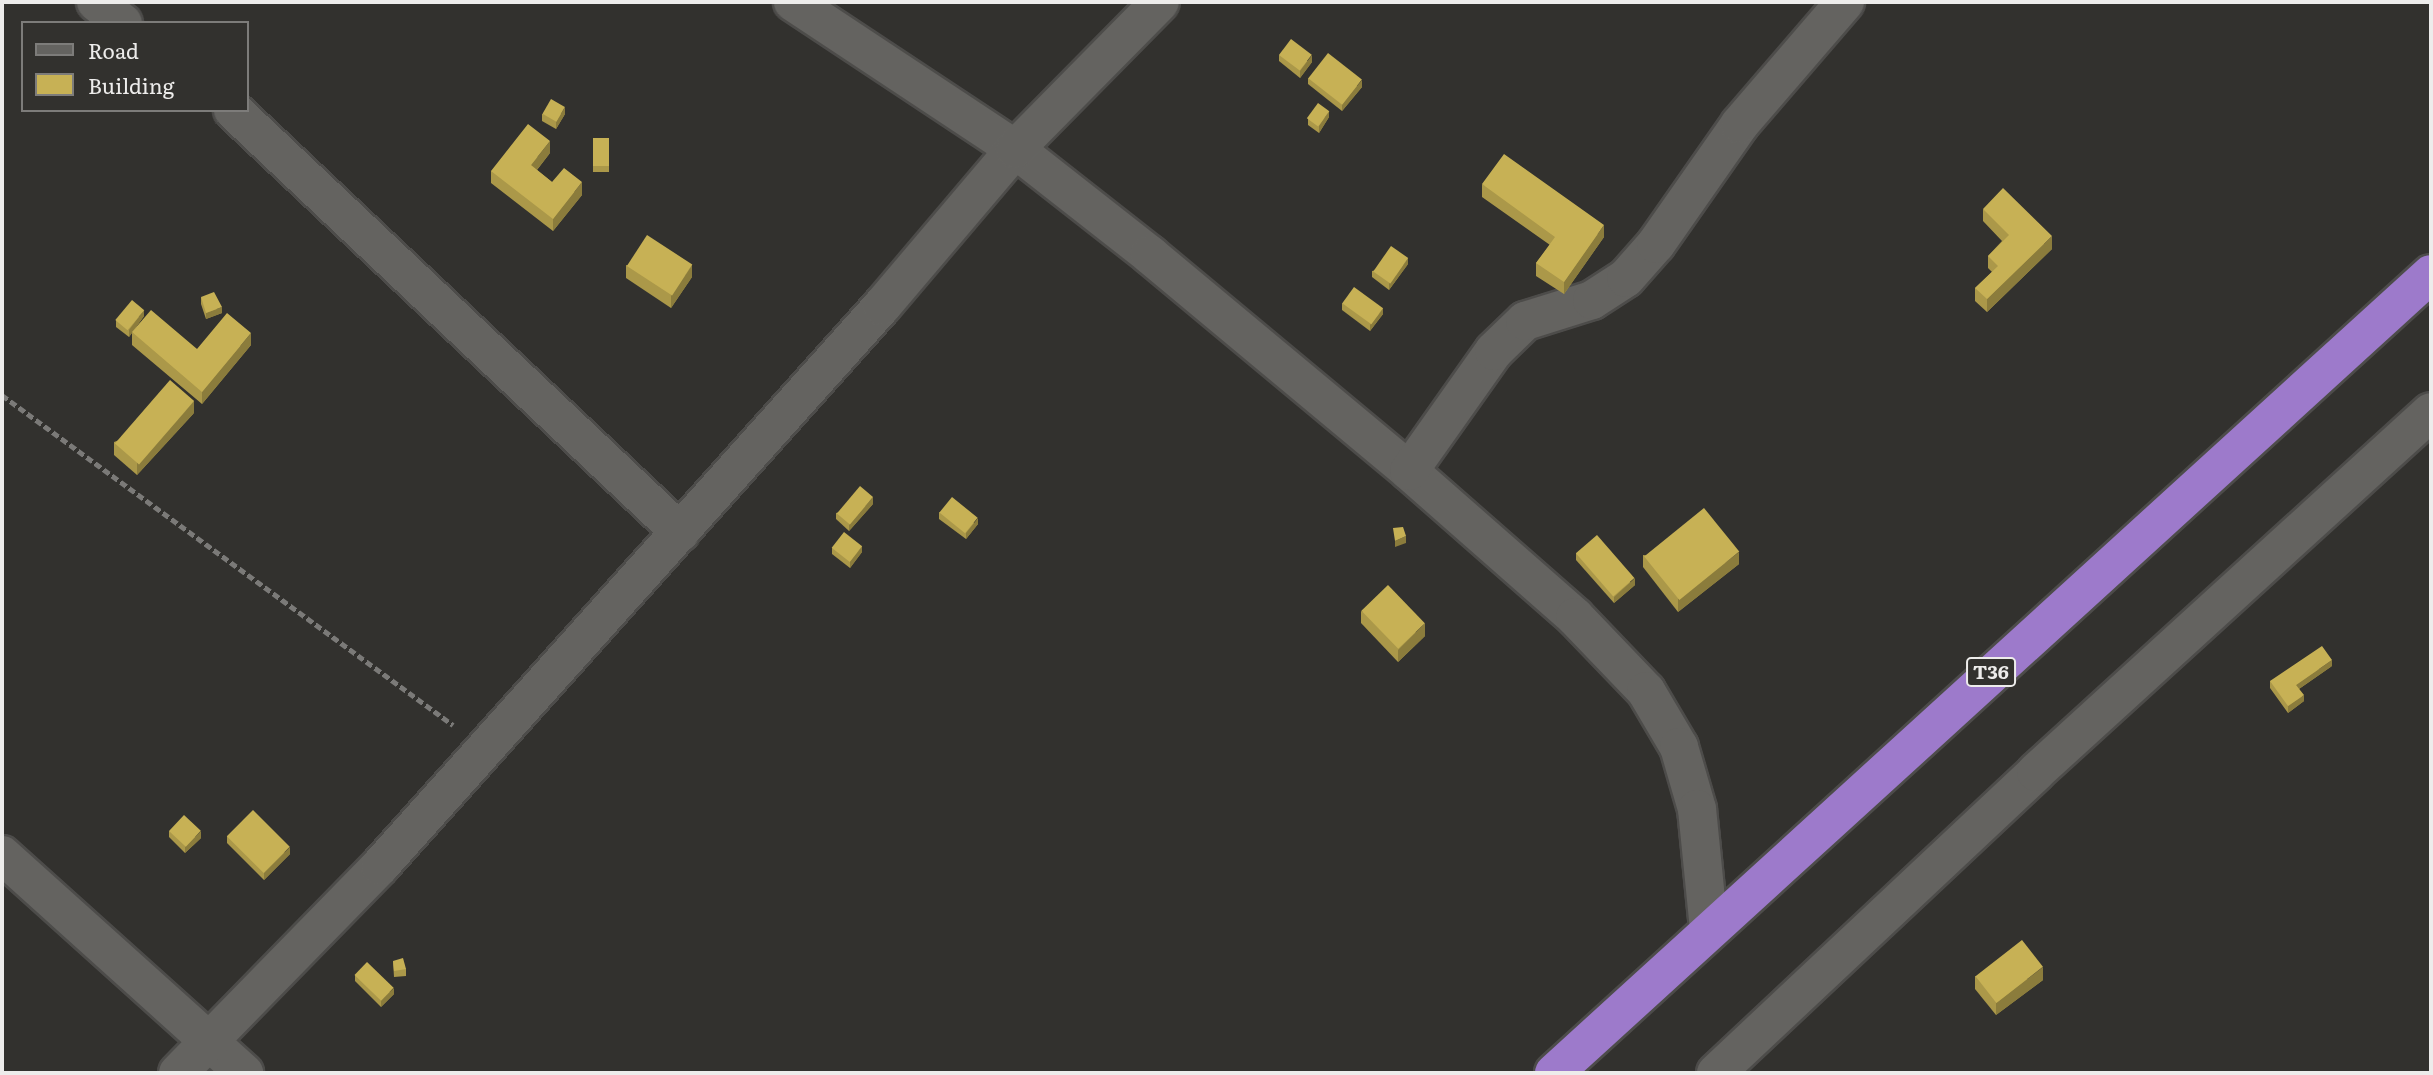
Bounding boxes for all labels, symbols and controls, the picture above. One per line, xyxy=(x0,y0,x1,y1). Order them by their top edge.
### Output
legend xyxy=(21,21,248,112)
text: Road xyxy=(88,34,139,65)
text: Building xyxy=(88,69,174,100)
road number: T36 xyxy=(1965,656,2017,688)

